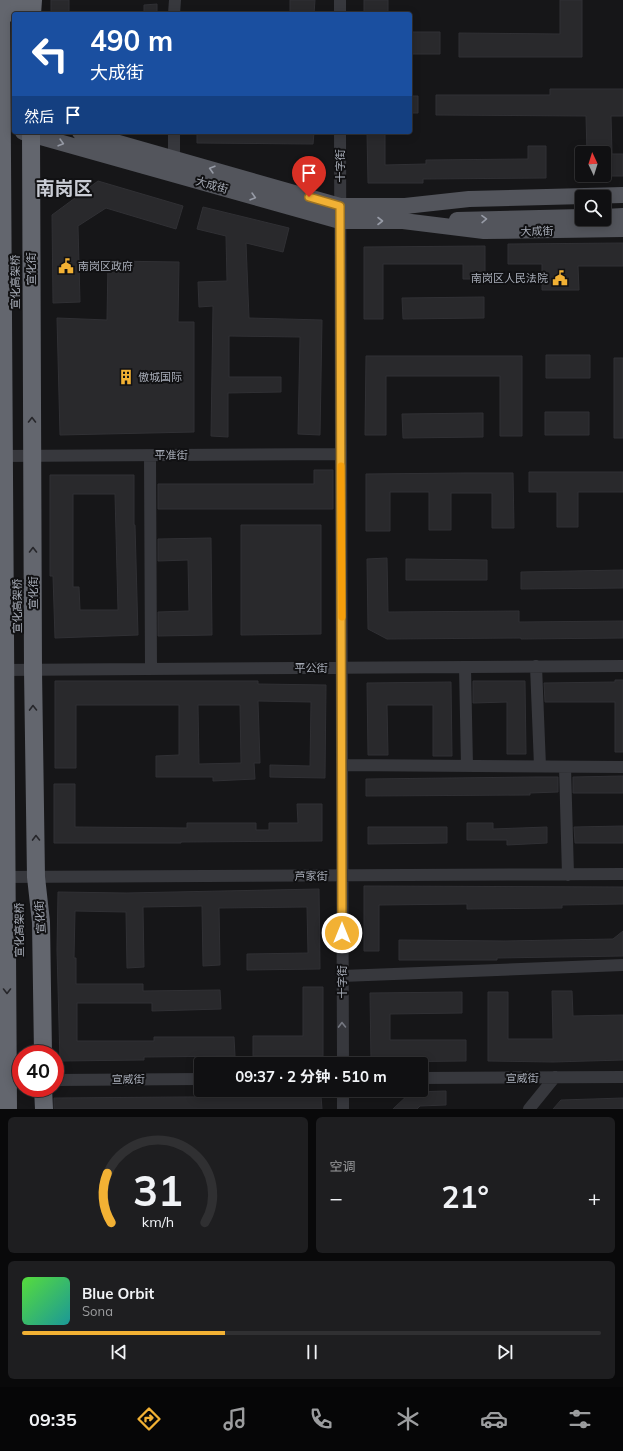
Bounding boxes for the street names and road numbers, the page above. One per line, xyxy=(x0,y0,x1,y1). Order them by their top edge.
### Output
street label: 十字街 xyxy=(333,150,347,183)
street label: 大成街 xyxy=(194,174,230,196)
street label: 大成街 xyxy=(520,224,554,238)
street label: 宣化街 xyxy=(24,253,38,286)
street label: 宣化高架桥 xyxy=(8,255,22,310)
street label: 平准街 xyxy=(155,448,188,462)
street label: 宣化街 xyxy=(26,577,40,610)
street label: 宣化高架桥 xyxy=(10,579,24,634)
street label: 平公街 xyxy=(295,661,328,675)
street label: 芦家街 xyxy=(295,869,328,883)
street label: 宣化街 xyxy=(32,900,48,934)
street label: 宣化高架桥 xyxy=(12,903,26,958)
street label: 十字街 xyxy=(335,966,349,999)
street label: 宣威街 xyxy=(506,1071,539,1085)
street label: 宣威街 xyxy=(112,1072,145,1086)

